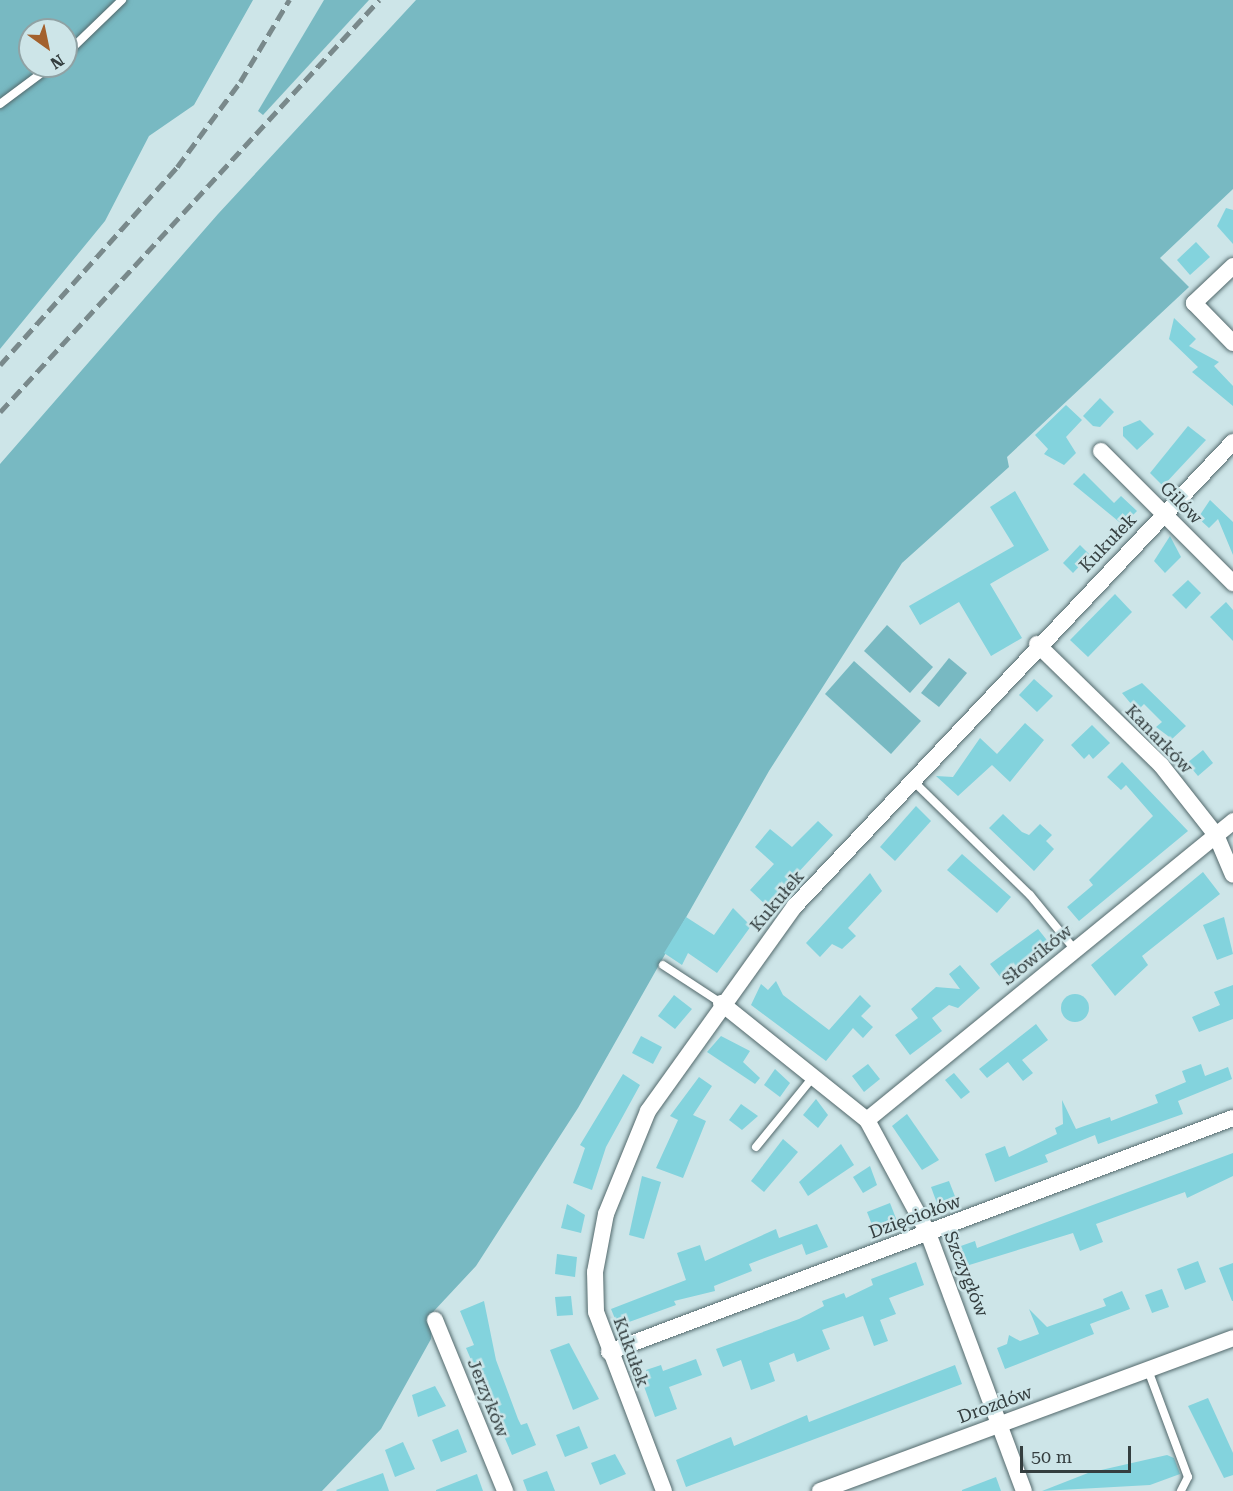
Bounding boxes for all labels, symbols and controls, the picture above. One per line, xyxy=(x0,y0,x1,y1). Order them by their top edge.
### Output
north arrow xyxy=(18,18,78,78)
text: N xyxy=(47,51,67,73)
street label: Gilów xyxy=(1155,477,1207,529)
street label: Kukułek xyxy=(1075,509,1141,577)
street label: Kanarków xyxy=(1121,700,1197,778)
street label: Kukułek xyxy=(745,866,809,936)
street label: Słowików xyxy=(997,920,1077,990)
street label: Dzięciołów xyxy=(866,1190,964,1244)
street label: Szczygłów xyxy=(939,1228,993,1320)
street label: Kukułek xyxy=(608,1314,654,1390)
street label: Jerzyków xyxy=(462,1356,514,1440)
street label: Drozdów xyxy=(955,1382,1035,1428)
scale bar xyxy=(1023,1434,1134,1472)
text: 50 m xyxy=(1031,1446,1072,1467)

